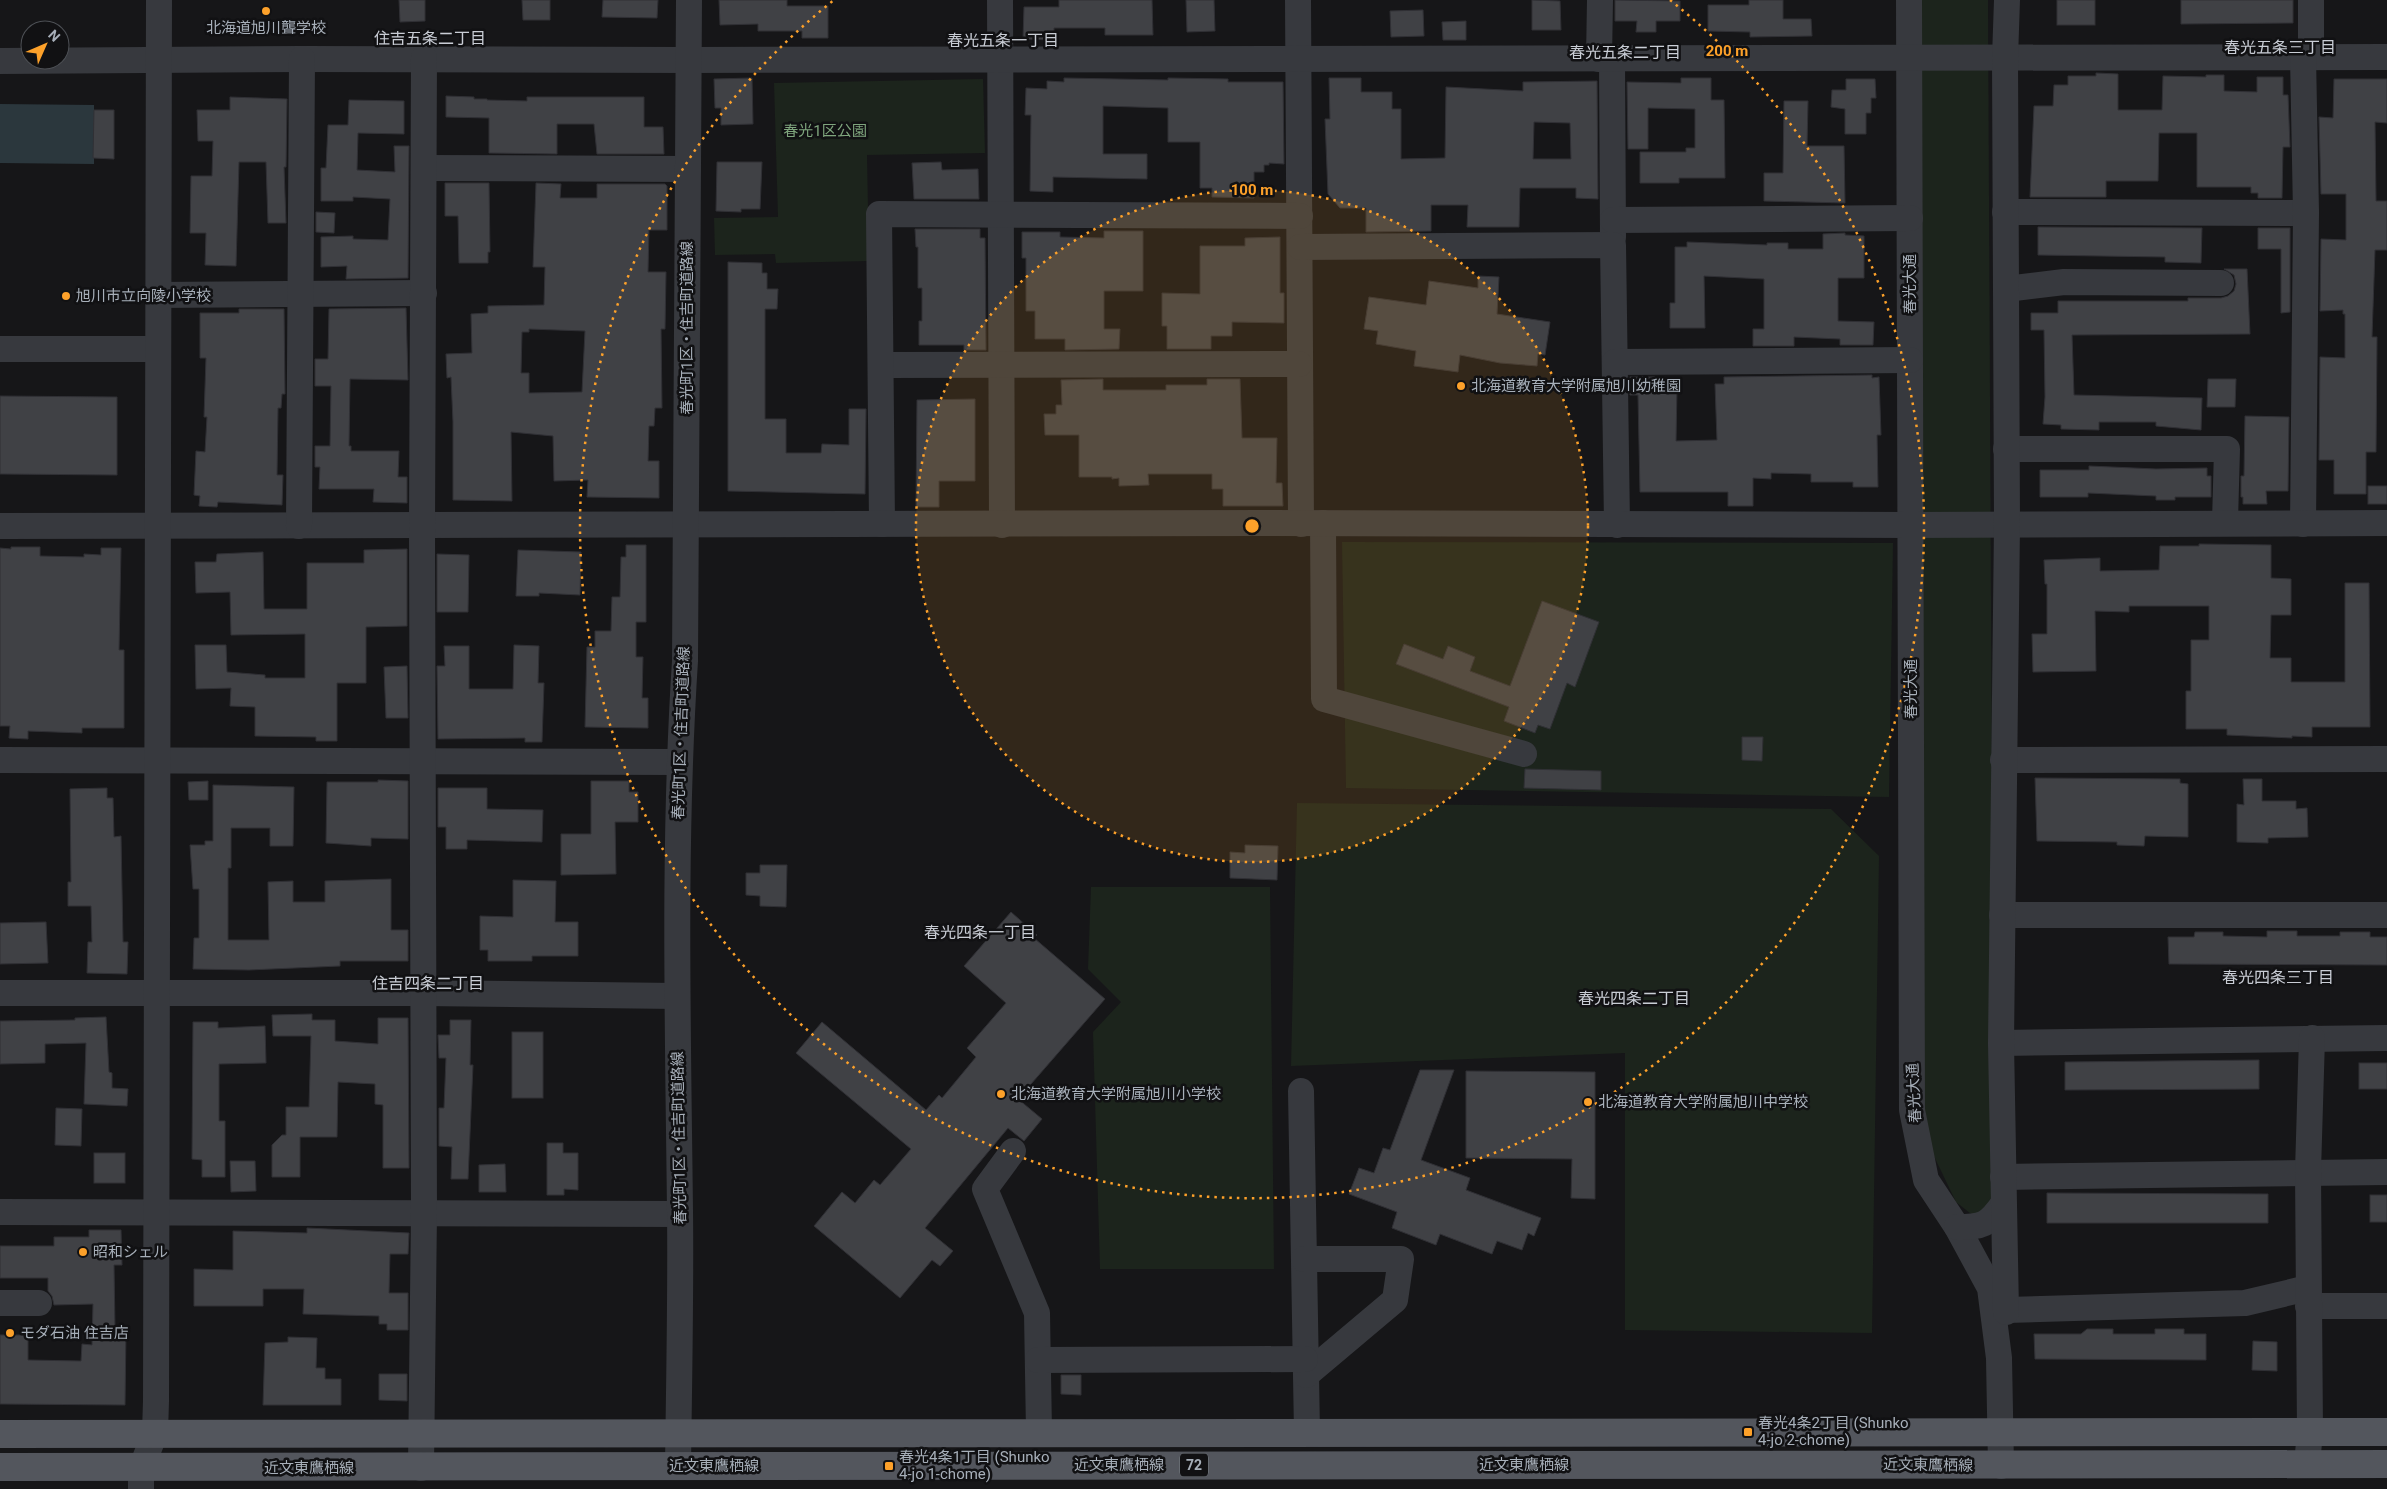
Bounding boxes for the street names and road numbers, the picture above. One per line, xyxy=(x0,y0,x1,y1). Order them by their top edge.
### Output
street label: 春光町1区・住吉町道路線 xyxy=(678,241,696,415)
street label: 春光大通 xyxy=(1901,254,1919,314)
street label: 春光町1区・住吉町道路線 xyxy=(669,646,693,820)
street label: 春光大通 xyxy=(1902,659,1920,719)
street label: 春光町1区・住吉町道路線 xyxy=(668,1051,690,1225)
street label: 春光大通 xyxy=(1903,1063,1925,1123)
road number: 72 xyxy=(1180,1454,1208,1476)
street label: 近文東鷹栖線 xyxy=(1883,1455,1973,1475)
street label: 近文東鷹栖線 xyxy=(1074,1456,1164,1474)
street label: 近文東鷹栖線 xyxy=(1479,1456,1569,1474)
street label: 近文東鷹栖線 xyxy=(669,1457,759,1475)
street label: 近文東鷹栖線 xyxy=(264,1459,354,1477)

